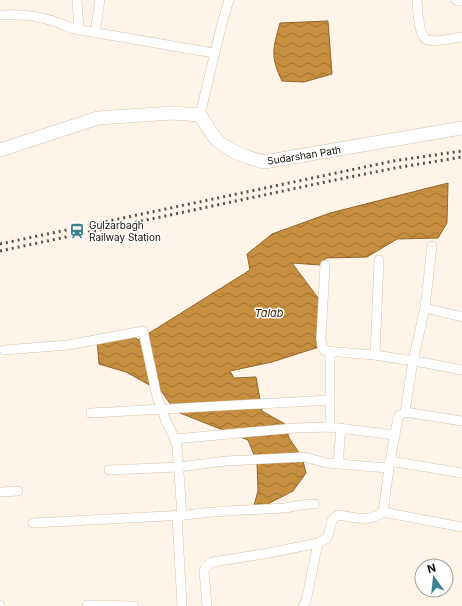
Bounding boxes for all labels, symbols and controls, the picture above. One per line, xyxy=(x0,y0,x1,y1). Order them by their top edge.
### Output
street label: Sudarshan Path xyxy=(266,143,342,167)
place label: Gulzarbagh Railway Station xyxy=(89,219,161,243)
station icon: Gulzarbagh Railway Station xyxy=(68,222,86,240)
water label: Talab xyxy=(254,306,284,320)
north arrow xyxy=(414,558,454,598)
text: N xyxy=(426,560,437,576)

